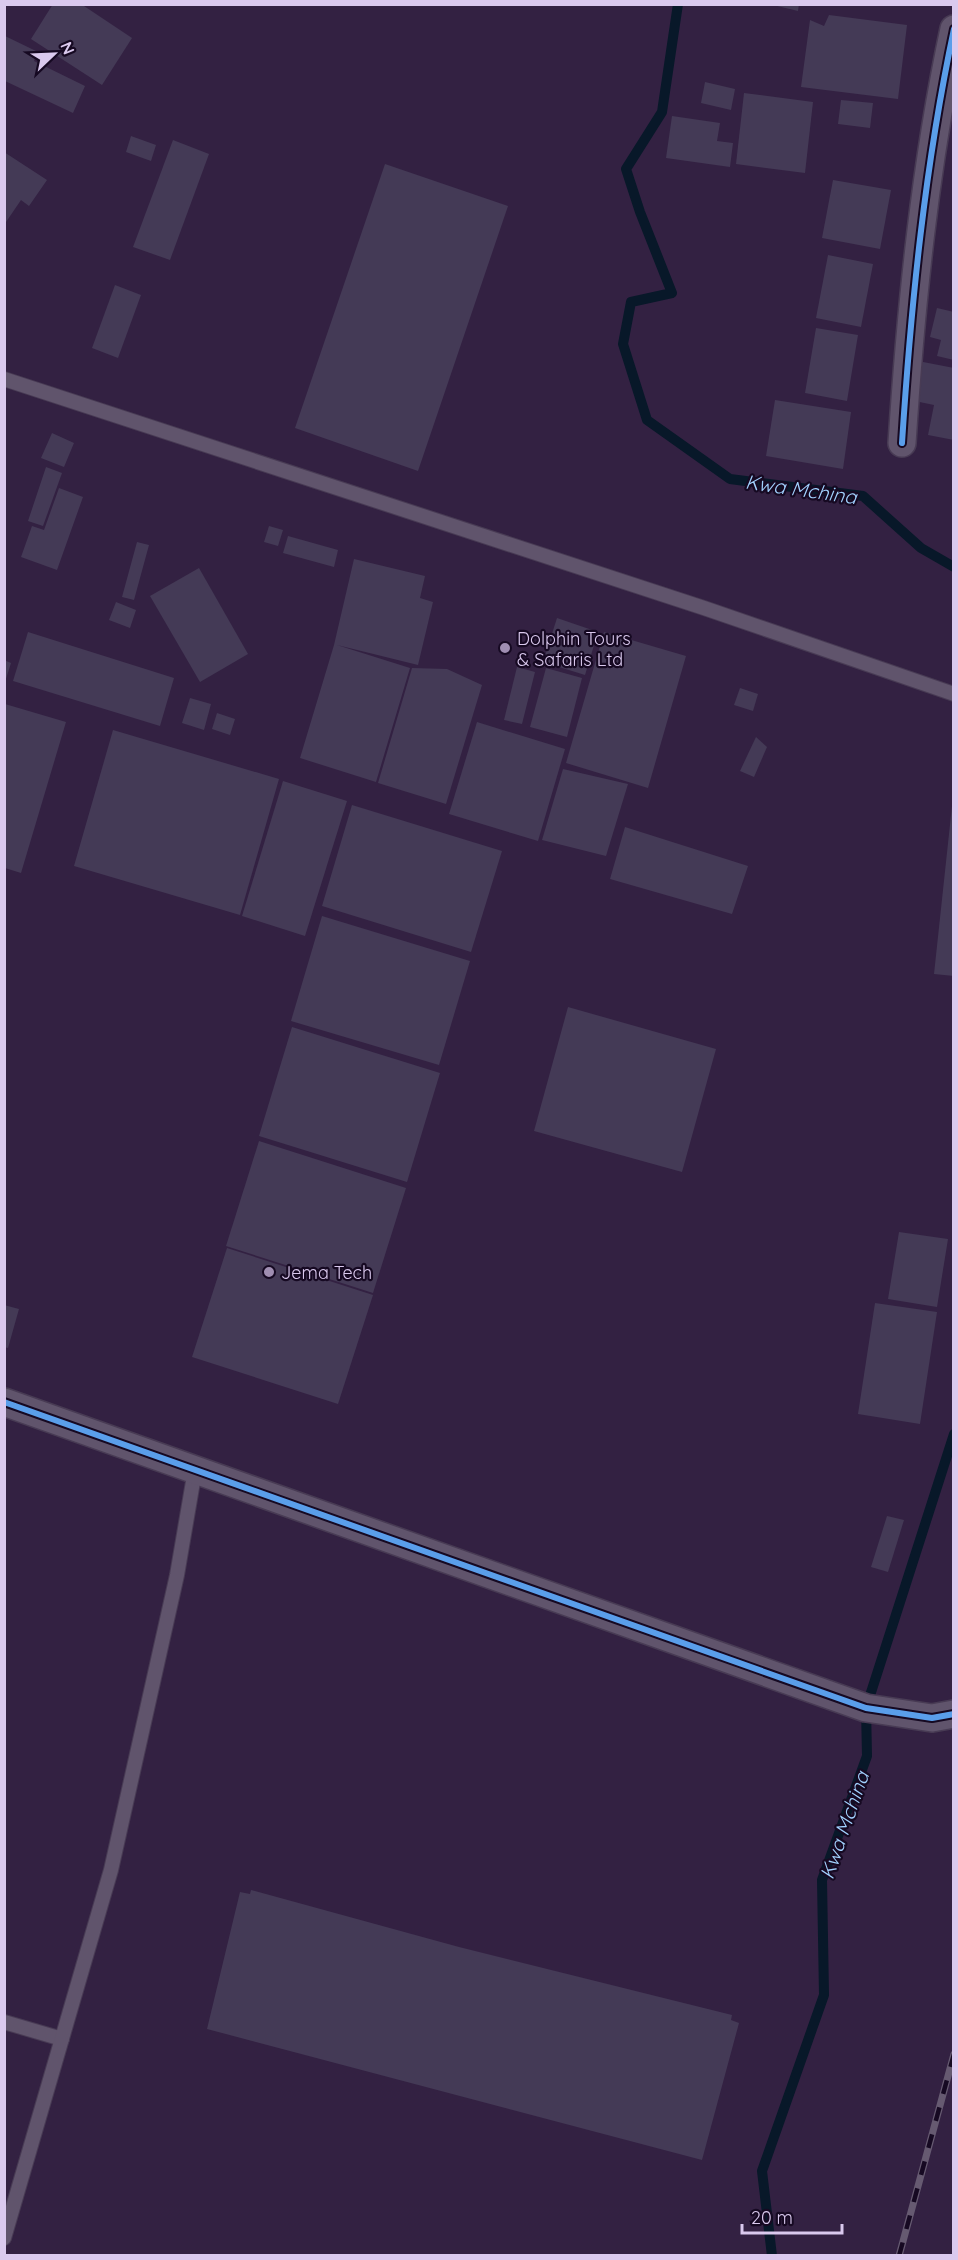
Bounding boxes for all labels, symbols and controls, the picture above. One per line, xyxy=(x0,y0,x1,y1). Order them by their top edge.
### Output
north arrow xyxy=(24,24,84,84)
text: N xyxy=(56,39,79,57)
water label: Kwa Mchina xyxy=(744,469,860,509)
place label: Dolphin Tours & Safaris Ltd xyxy=(517,627,631,671)
marker: Dolphin Tours & Safaris Ltd xyxy=(498,641,512,655)
place label: Jema Tech xyxy=(281,1261,372,1284)
marker: Jema Tech xyxy=(262,1265,276,1279)
water label: Kwa Mchina xyxy=(814,1766,875,1882)
scale bar xyxy=(742,2197,842,2235)
text: 20 m xyxy=(751,2206,793,2229)

